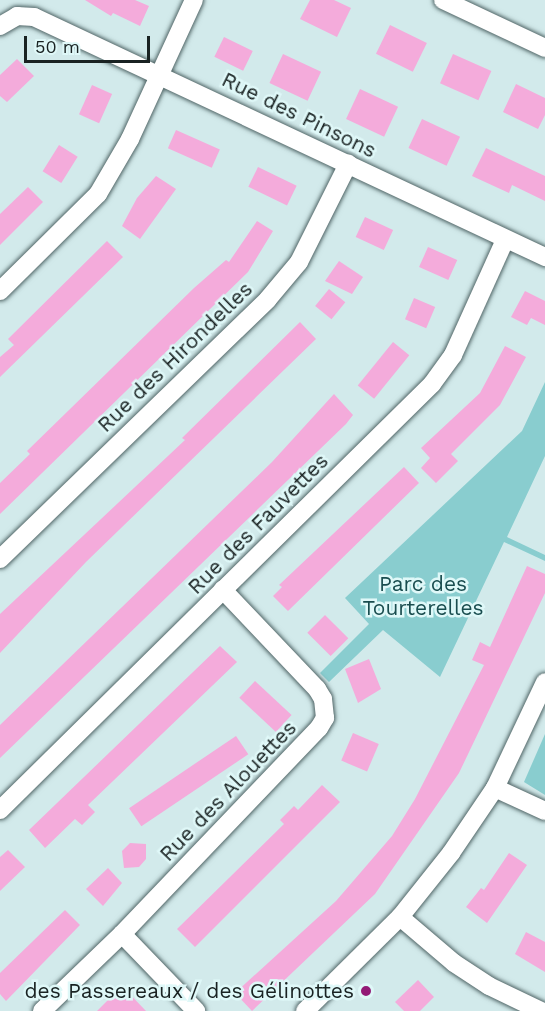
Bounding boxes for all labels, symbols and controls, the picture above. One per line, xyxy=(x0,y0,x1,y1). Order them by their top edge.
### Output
scale bar xyxy=(27,24,153,62)
text: 50 m xyxy=(35,36,80,57)
street label: Rue des Pinsons xyxy=(218,67,380,163)
street label: Rue des Hirondelles xyxy=(92,277,258,437)
street label: Rue des Fauvettes xyxy=(183,449,333,599)
park label: Parc des Tourterelles xyxy=(362,571,484,621)
street label: Rue des Alouettes xyxy=(154,715,302,867)
place label: des Passereaux / des Gélinottes xyxy=(24,978,354,1004)
marker: des Passereaux / des Gélinottes xyxy=(359,984,373,998)

